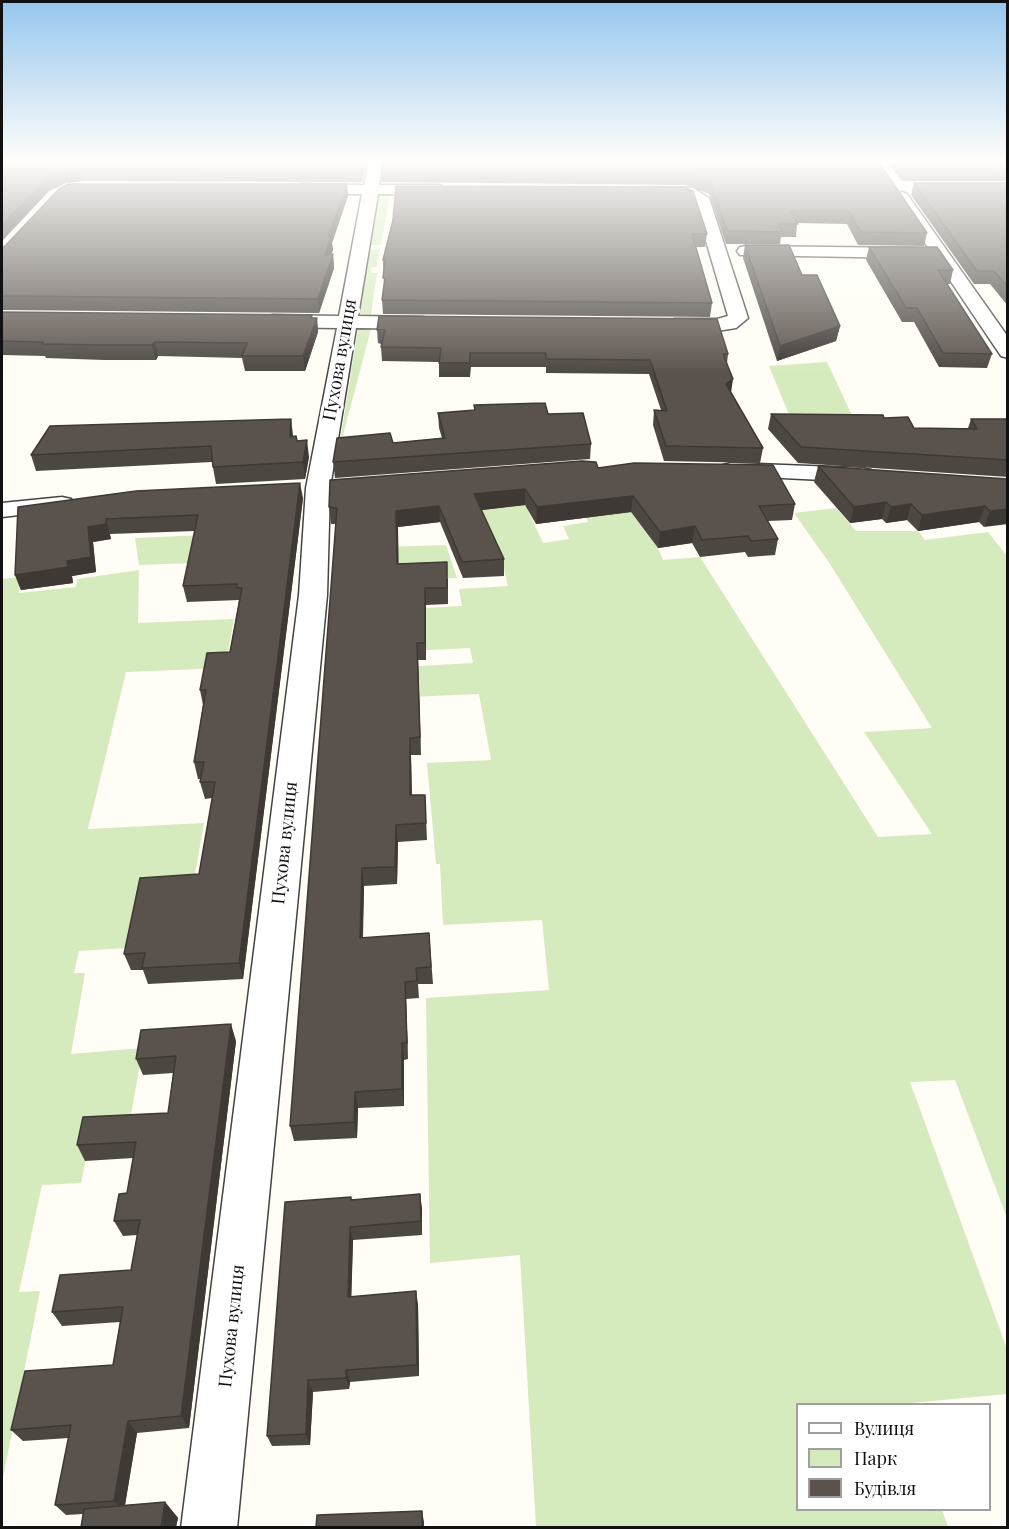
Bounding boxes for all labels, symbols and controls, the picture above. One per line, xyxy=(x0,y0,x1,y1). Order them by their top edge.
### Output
street label: Пухова вулиця xyxy=(319,297,361,423)
street label: Пухова вулиця xyxy=(268,780,302,906)
street label: Пухова вулиця xyxy=(215,1263,249,1389)
legend xyxy=(796,1403,991,1511)
text: Вулиця xyxy=(854,1416,914,1440)
text: Парк xyxy=(854,1446,897,1470)
text: Будівля xyxy=(854,1476,916,1500)

